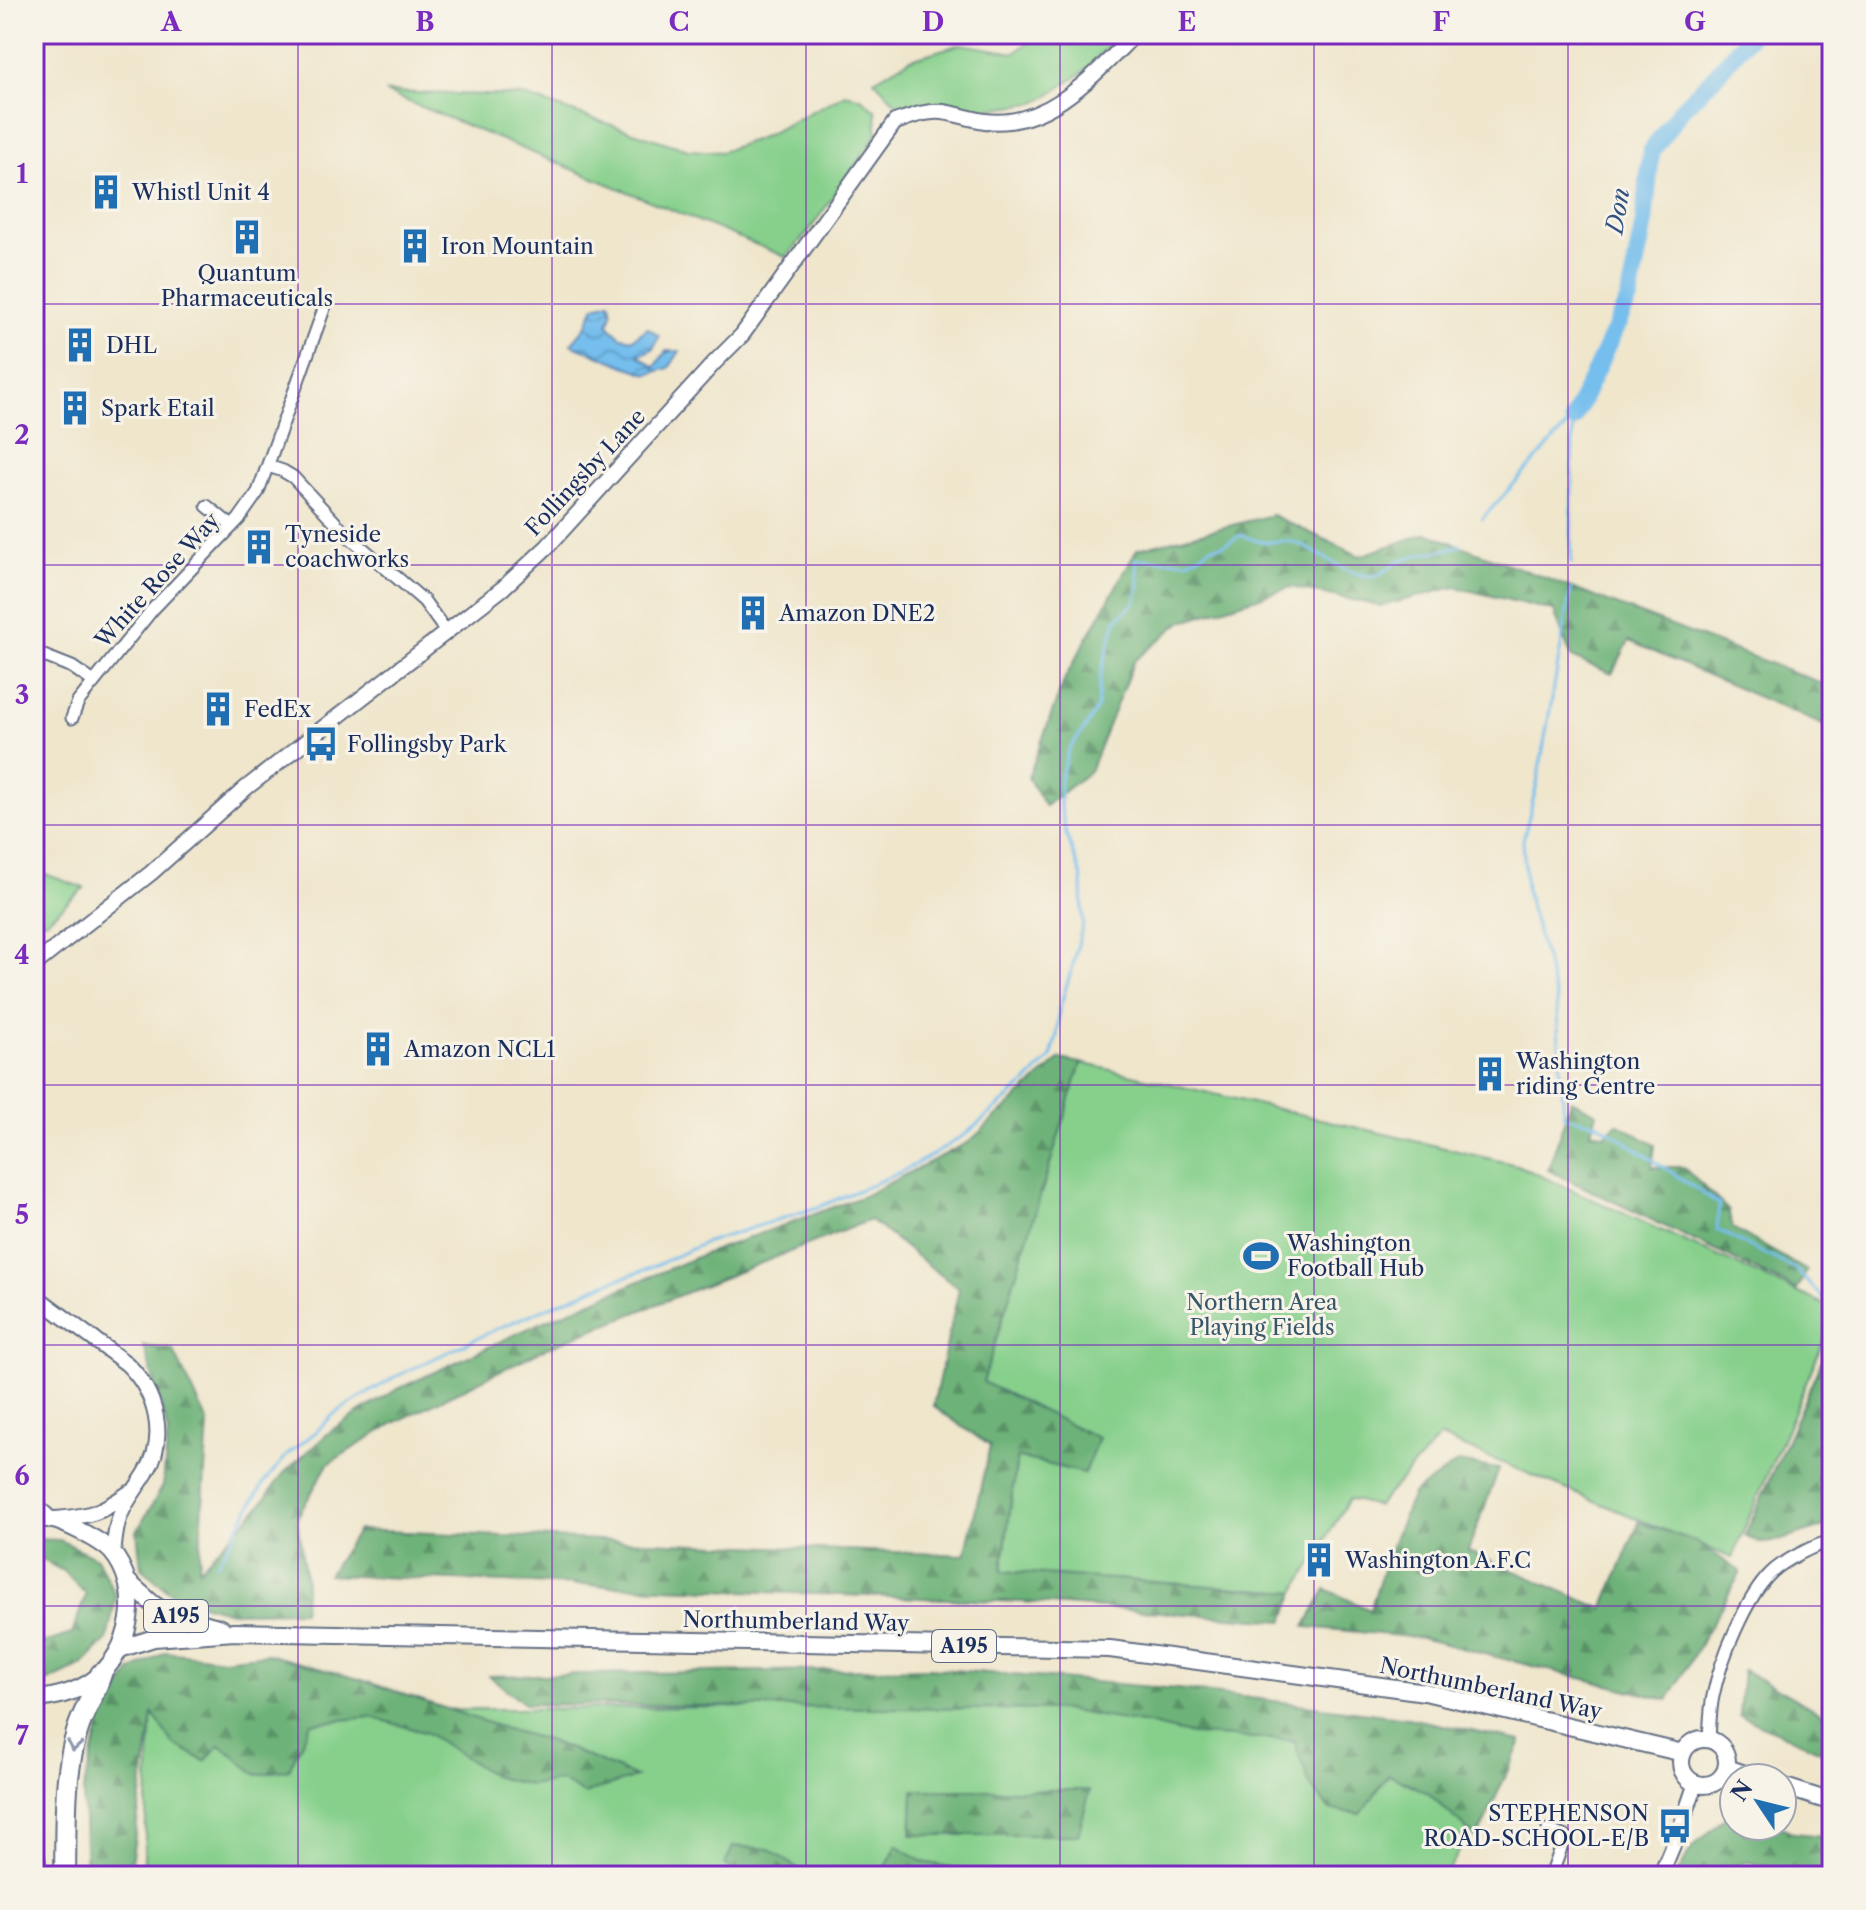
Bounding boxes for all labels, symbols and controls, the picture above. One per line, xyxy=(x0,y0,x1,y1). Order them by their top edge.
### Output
text: A xyxy=(160,6,182,38)
text: B xyxy=(415,6,435,38)
text: C xyxy=(669,6,689,38)
text: D xyxy=(922,6,944,38)
text: E xyxy=(1178,6,1196,38)
text: F xyxy=(1432,6,1450,38)
text: G xyxy=(1684,6,1706,38)
text: 1 xyxy=(16,158,28,190)
building icon: Whistl Unit 4 xyxy=(87,173,125,211)
place label: Whistl Unit 4 xyxy=(131,179,270,206)
water label: Don xyxy=(1599,186,1635,238)
building icon: Quantum Pharmaceuticals xyxy=(228,218,266,256)
building icon: Iron Mountain xyxy=(396,227,434,265)
place label: Iron Mountain xyxy=(441,233,594,260)
place label: Quantum Pharmaceuticals xyxy=(161,260,333,312)
building icon: DHL xyxy=(61,326,99,364)
place label: DHL xyxy=(106,332,157,359)
building icon: Spark Etail xyxy=(56,389,94,427)
place label: Spark Etail xyxy=(101,395,215,422)
street label: Follingsby Lane xyxy=(520,403,651,541)
text: 2 xyxy=(14,419,30,451)
street label: White Rose Way xyxy=(89,507,226,654)
place label: Tyneside coachworks xyxy=(285,521,409,573)
building icon: Tyneside coachworks xyxy=(240,528,278,566)
building icon: Amazon DNE2 xyxy=(734,594,772,632)
place label: Amazon DNE2 xyxy=(778,600,935,627)
text: 3 xyxy=(15,679,29,711)
building icon: FedEx xyxy=(199,690,237,728)
place label: FedEx xyxy=(244,696,311,723)
bus stop icon: Follingsby Park xyxy=(302,725,340,763)
place label: Follingsby Park xyxy=(347,731,508,758)
text: 4 xyxy=(14,939,30,971)
building icon: Amazon NCL1 xyxy=(359,1030,397,1068)
place label: Amazon NCL1 xyxy=(403,1036,555,1063)
place label: Washington riding Centre xyxy=(1515,1048,1655,1100)
building icon: Washington riding Centre xyxy=(1471,1055,1509,1093)
text: 5 xyxy=(15,1199,29,1231)
place label: Washington Football Hub xyxy=(1286,1230,1424,1282)
sports icon: Washington Football Hub xyxy=(1242,1237,1280,1275)
park label: Northern Area Playing Fields xyxy=(1186,1289,1338,1341)
text: 6 xyxy=(14,1460,30,1492)
building icon: Washington A.F.C xyxy=(1300,1541,1338,1579)
place label: Washington A.F.C xyxy=(1344,1547,1531,1574)
road number: A195 xyxy=(144,1600,208,1632)
street label: Northumberland Way xyxy=(682,1606,910,1637)
road number: A195 xyxy=(932,1630,996,1662)
street label: Northumberland Way xyxy=(1377,1652,1605,1725)
text: 7 xyxy=(15,1720,29,1752)
one-way arrow xyxy=(67,1739,84,1753)
north arrow xyxy=(1718,1762,1798,1842)
text: N xyxy=(1725,1775,1759,1806)
place label: STEPHENSON ROAD-SCHOOL-E/B xyxy=(1424,1800,1649,1852)
bus stop icon: STEPHENSON ROAD-SCHOOL-E/B xyxy=(1656,1807,1694,1845)

